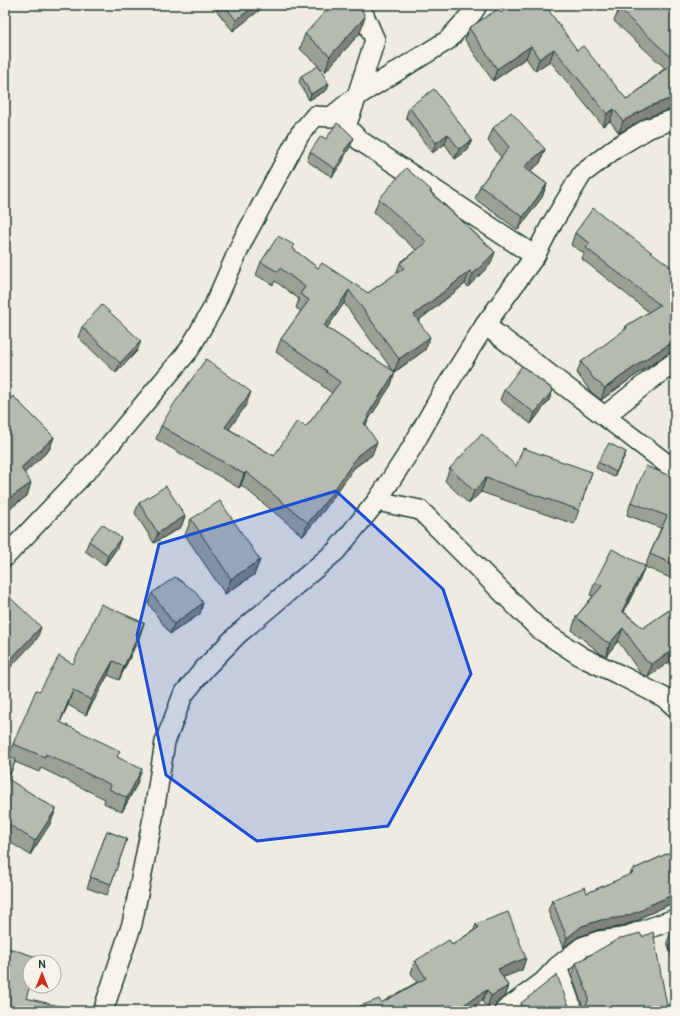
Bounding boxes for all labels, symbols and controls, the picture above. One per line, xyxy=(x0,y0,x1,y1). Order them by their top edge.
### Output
north arrow xyxy=(22,954,62,994)
text: N xyxy=(38,958,46,971)

